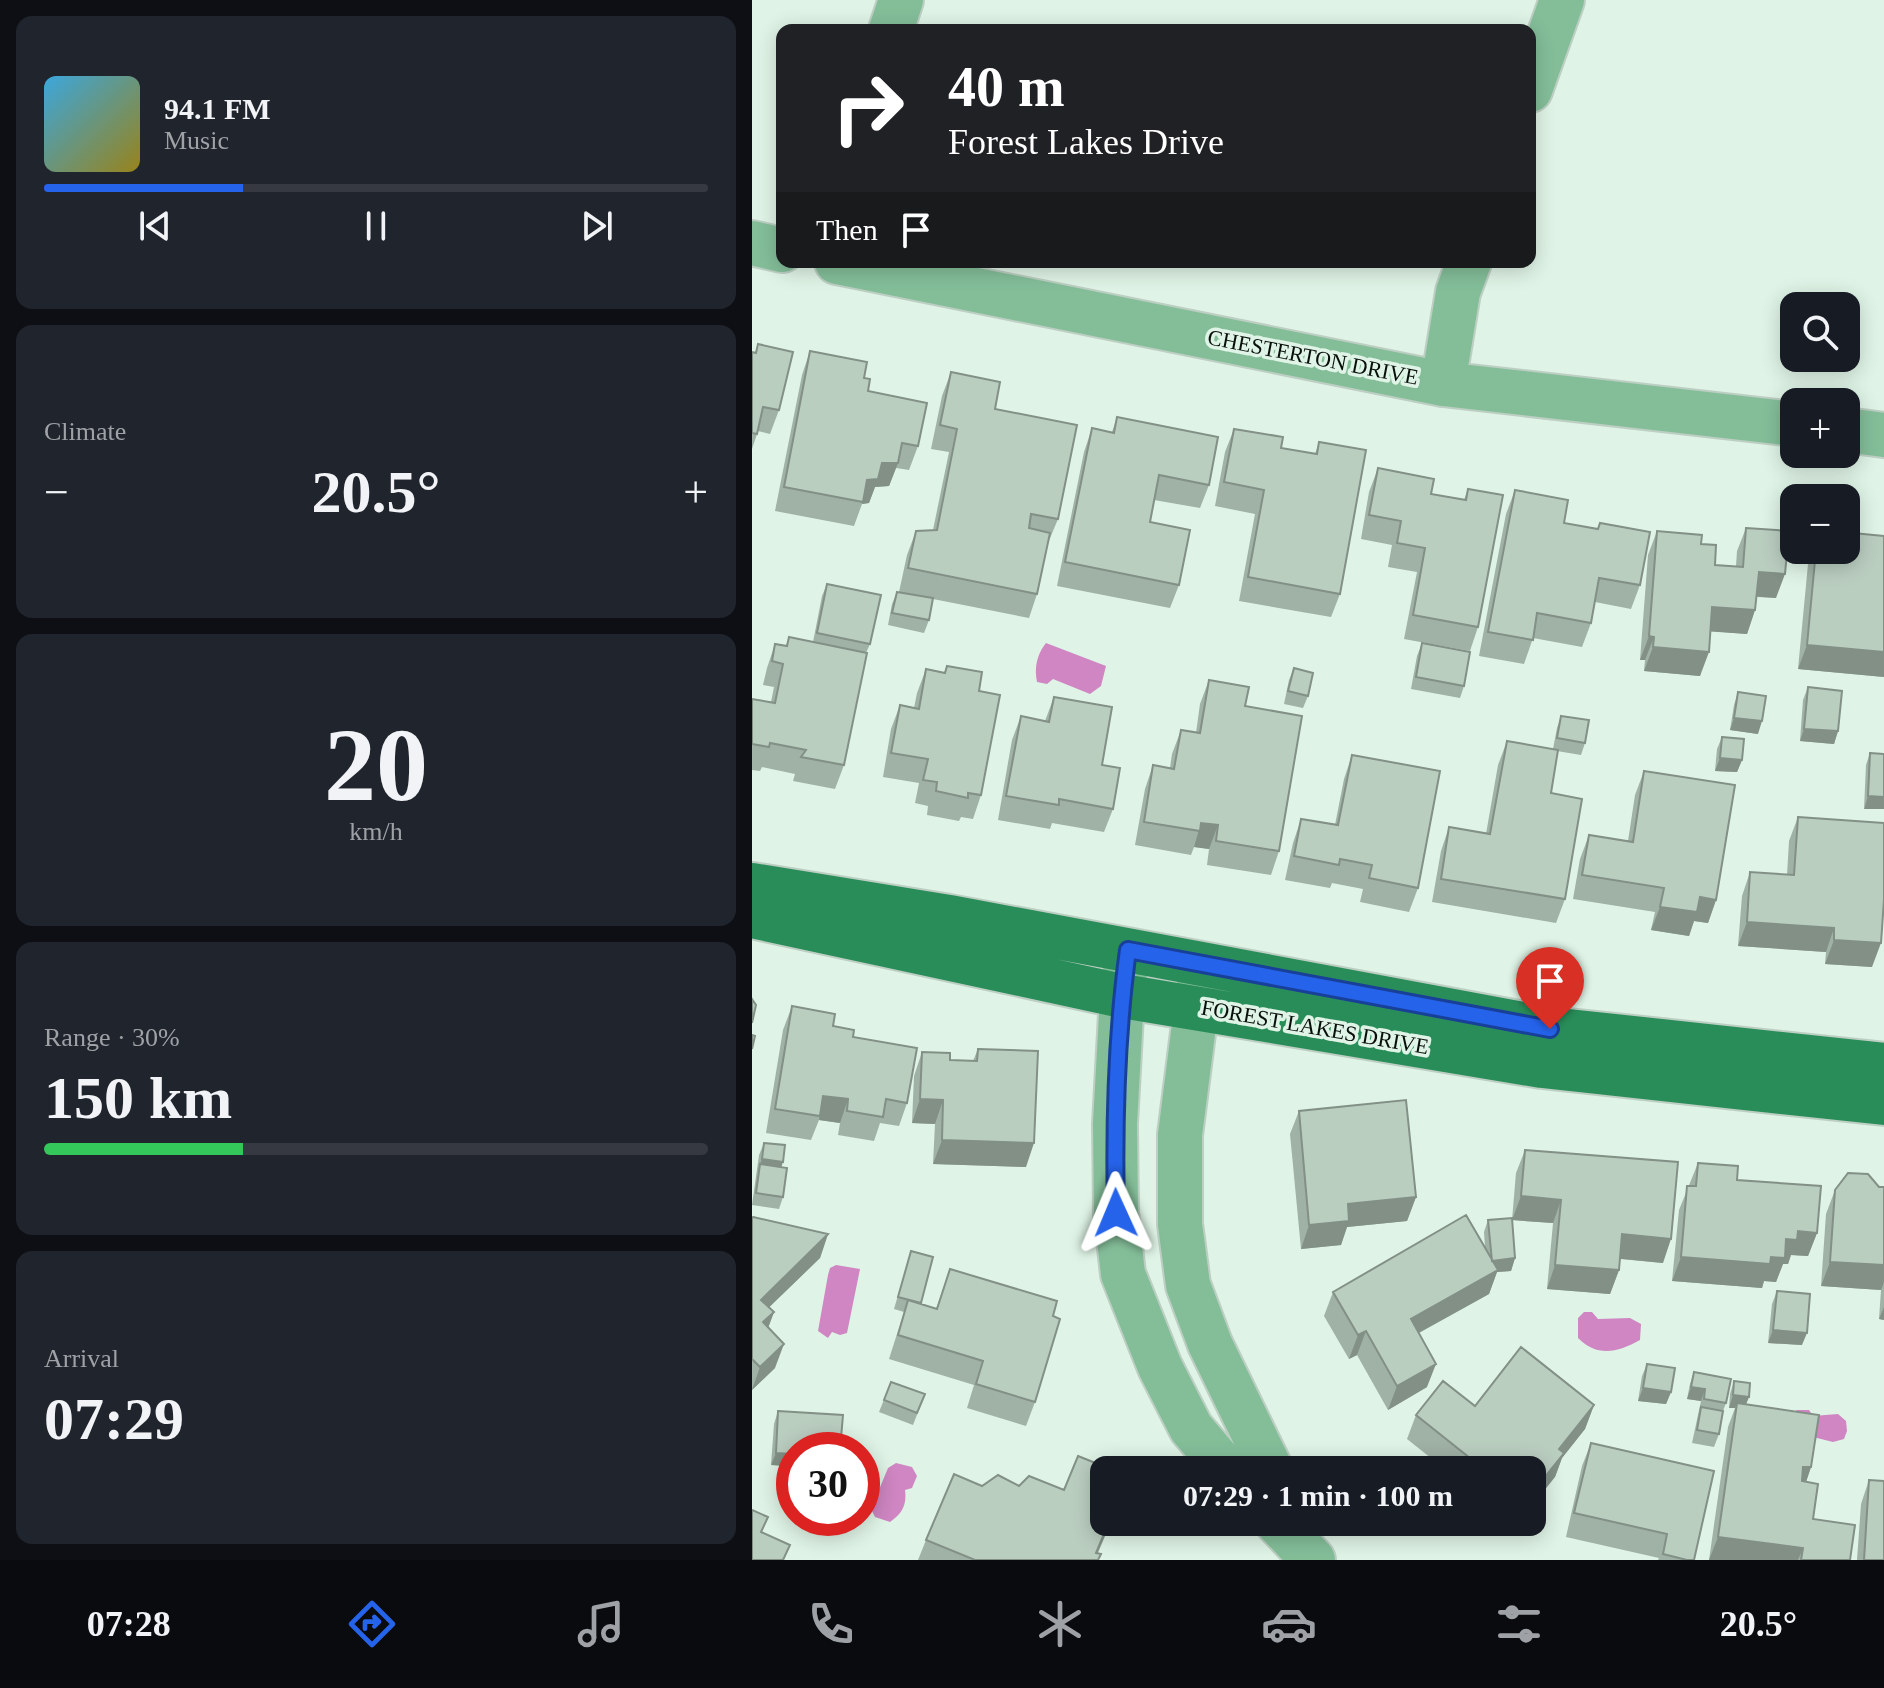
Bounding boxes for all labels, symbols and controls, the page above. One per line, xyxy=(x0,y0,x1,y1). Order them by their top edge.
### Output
icon: right xyxy=(816,56,920,160)
text: 40 m xyxy=(948,56,1065,118)
text: 94.1 FM xyxy=(164,92,271,125)
text: Forest Lakes Drive xyxy=(948,122,1224,162)
text: Music xyxy=(164,126,229,155)
icon: previous xyxy=(133,204,177,248)
icon: pause xyxy=(354,204,398,248)
icon: next xyxy=(575,204,619,248)
icon: arrive xyxy=(894,208,938,252)
text: Then xyxy=(816,213,878,246)
map controls xyxy=(1780,292,1860,564)
button: search xyxy=(1780,292,1860,372)
street label: CHESTERTON DRIVE xyxy=(1206,324,1420,390)
button: + xyxy=(1780,388,1860,468)
text: Climate xyxy=(44,417,126,446)
text: 20.5° xyxy=(312,459,441,525)
text: − xyxy=(44,468,69,517)
text: + xyxy=(683,468,708,517)
button: − xyxy=(1780,484,1860,564)
text: 20 xyxy=(324,707,428,822)
text: km/h xyxy=(349,817,403,846)
pin xyxy=(1516,947,1584,1029)
icon: arrive xyxy=(1528,959,1572,1003)
street label: FOREST LAKES DRIVE xyxy=(1199,995,1431,1059)
text: Range · 30% xyxy=(44,1023,180,1052)
text: 150 km xyxy=(44,1065,232,1131)
position arrow xyxy=(1074,1171,1158,1255)
text: Arrival xyxy=(44,1344,119,1373)
text: 07:29 xyxy=(44,1386,184,1452)
speed limit sign: 30 xyxy=(776,1432,880,1536)
text: 07:29 · 1 min · 100 m xyxy=(1183,1479,1453,1512)
icon: directions xyxy=(344,1596,400,1652)
icon: music xyxy=(573,1596,629,1652)
icon: phone xyxy=(803,1596,859,1652)
icon: climate xyxy=(1032,1596,1088,1652)
icon: car xyxy=(1261,1596,1317,1652)
icon: filters xyxy=(1491,1596,1547,1652)
text: 07:28 xyxy=(87,1604,171,1644)
text: 20.5° xyxy=(1720,1604,1797,1644)

